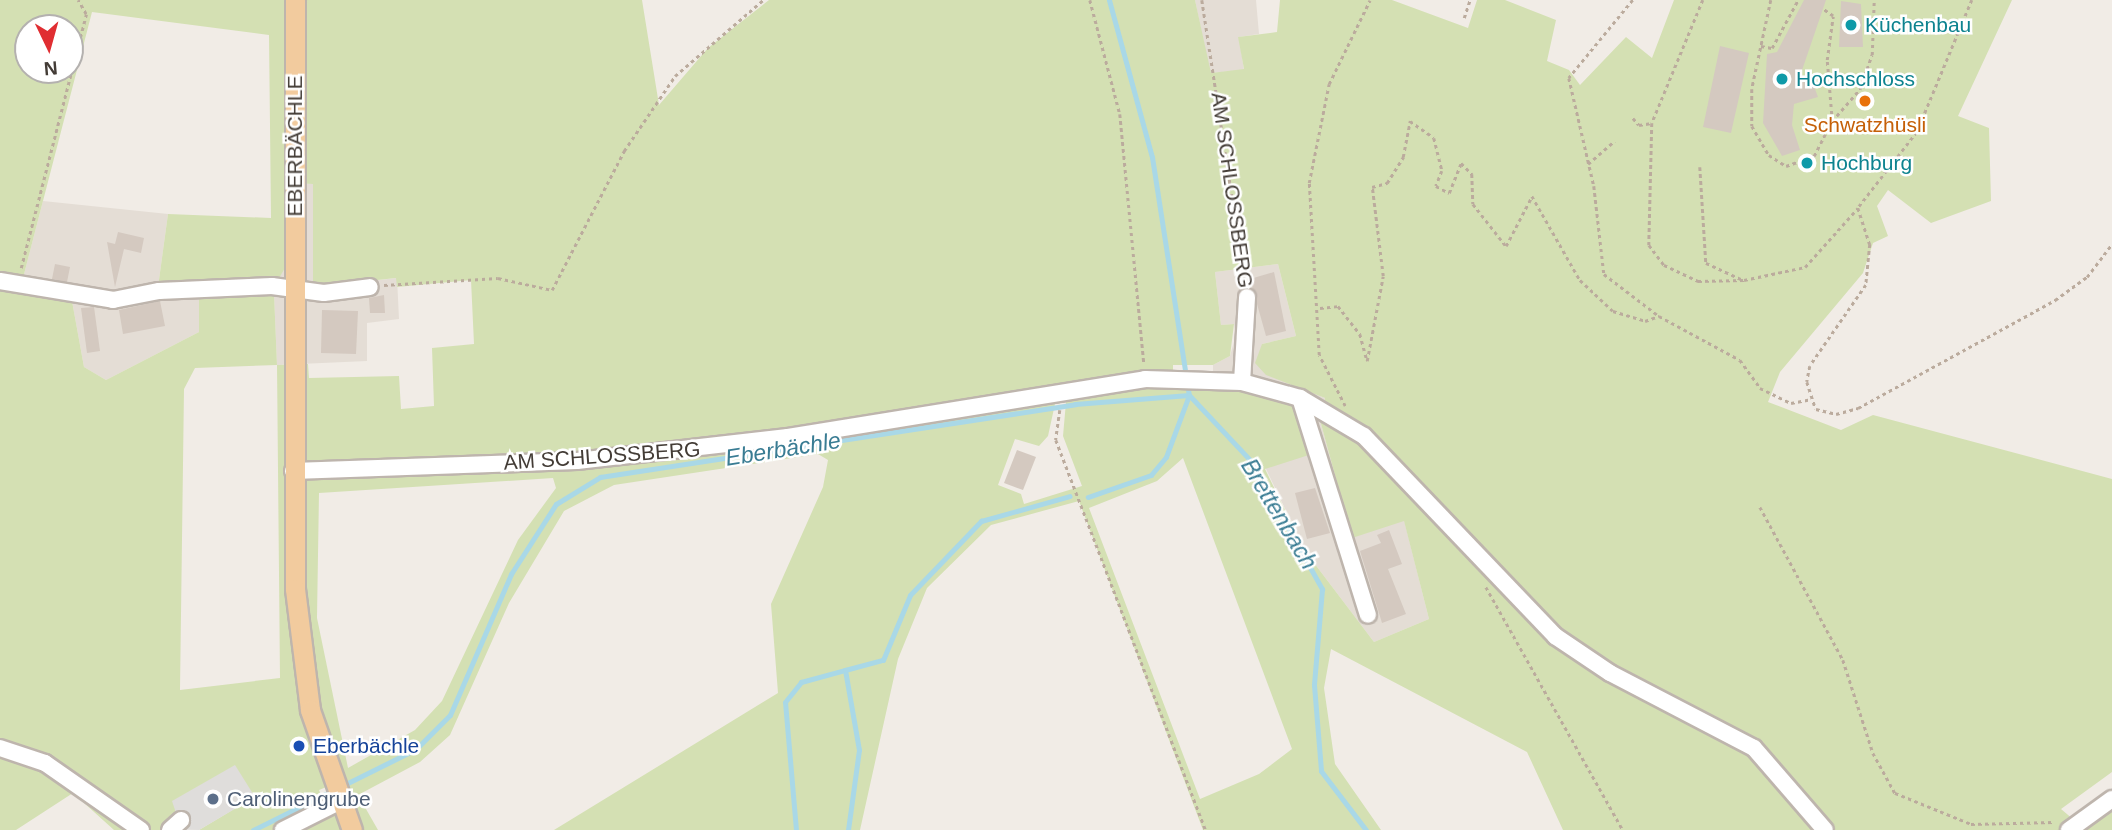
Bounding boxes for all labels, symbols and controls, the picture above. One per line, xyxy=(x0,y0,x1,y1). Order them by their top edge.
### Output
place label: Küchenbau xyxy=(1865,12,1971,38)
north arrow xyxy=(14,14,84,84)
marker: Küchenbau xyxy=(1843,17,1859,33)
text: N xyxy=(43,57,58,79)
place label: Hochschloss xyxy=(1796,66,1915,92)
marker: Hochschloss xyxy=(1774,71,1790,87)
street label: EBERBÄCHLE xyxy=(282,75,308,217)
street label: AM SCHLOSSBERG xyxy=(1206,91,1258,289)
marker: Schwatzhüsli xyxy=(1857,93,1873,109)
place label: Schwatzhüsli xyxy=(1804,112,1926,138)
place label: Hochburg xyxy=(1821,150,1912,176)
marker: Hochburg xyxy=(1799,155,1815,171)
water label: Eberbächle xyxy=(723,426,843,472)
street label: AM SCHLOSSBERG xyxy=(503,437,701,475)
water label: Brettenbach xyxy=(1235,454,1323,574)
place label: Eberbächle xyxy=(313,733,419,759)
marker: Eberbächle xyxy=(291,738,307,754)
place label: Carolinengrube xyxy=(227,786,371,812)
marker: Carolinengrube xyxy=(205,791,221,807)

